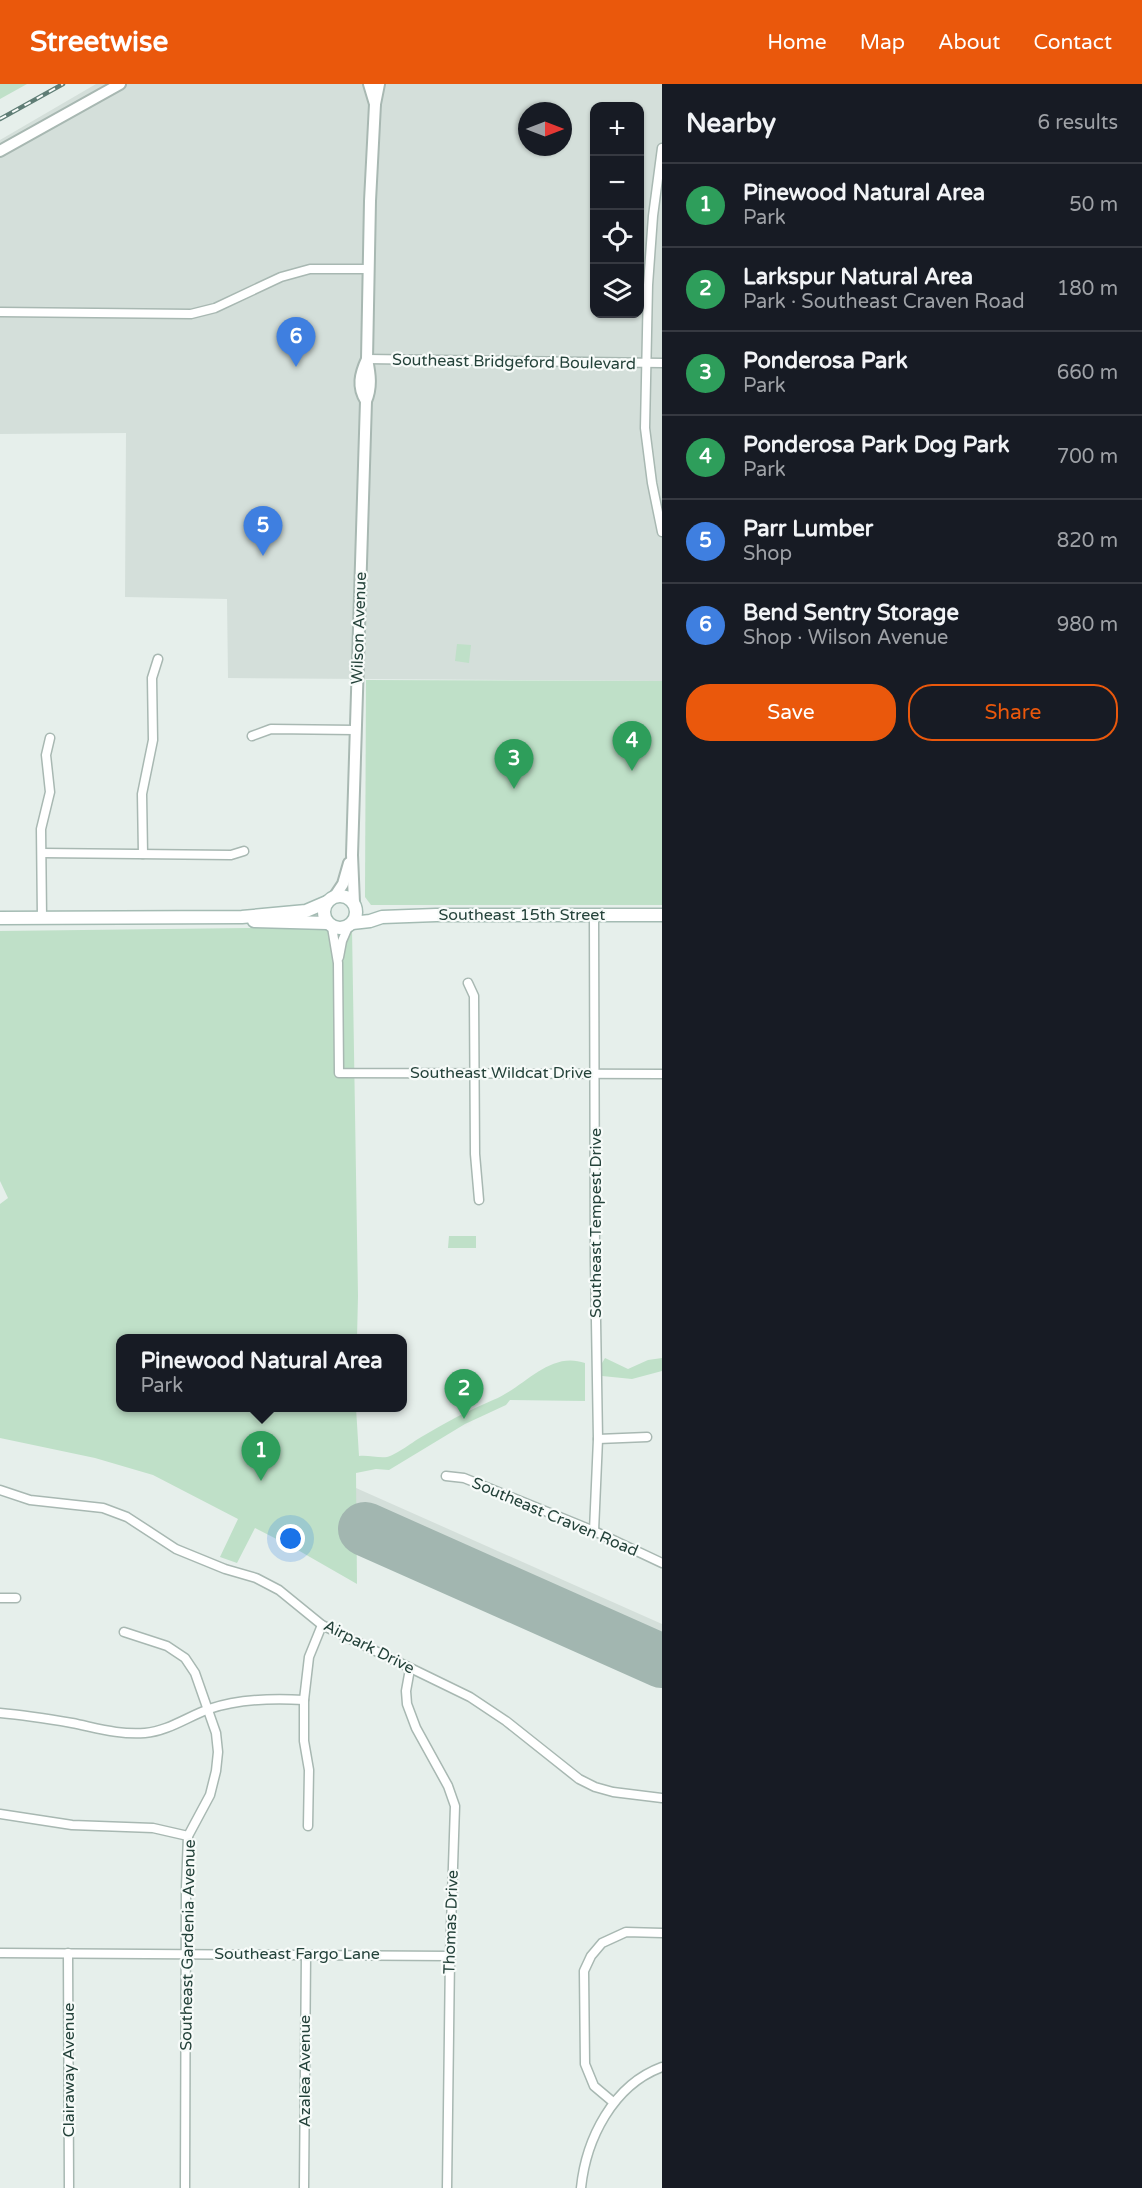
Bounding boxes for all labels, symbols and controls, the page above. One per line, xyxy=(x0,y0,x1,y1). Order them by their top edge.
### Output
text: Streetwise xyxy=(30,25,168,59)
text: Home xyxy=(767,30,827,55)
text: Map xyxy=(860,30,905,55)
text: About xyxy=(938,30,1000,55)
text: Contact xyxy=(1033,30,1112,55)
north arrow xyxy=(518,102,572,156)
map controls xyxy=(590,102,644,318)
button: + xyxy=(590,102,644,156)
text: Nearby xyxy=(686,108,776,139)
text: 6 results xyxy=(1038,111,1118,135)
button: − xyxy=(590,156,644,210)
text: Pinewood Natural Area xyxy=(743,180,985,206)
text: 1 xyxy=(699,193,712,217)
text: 50 m xyxy=(1069,193,1118,217)
text: Park xyxy=(743,206,786,230)
button: locate xyxy=(590,210,644,264)
button: layers xyxy=(590,264,644,318)
text: Larkspur Natural Area xyxy=(743,264,973,290)
text: 2 xyxy=(699,277,712,301)
text: 180 m xyxy=(1057,277,1118,301)
text: Park · Southeast Craven Road xyxy=(743,290,1025,314)
pin: 6 xyxy=(276,318,316,367)
text: Ponderosa Park xyxy=(743,348,908,374)
street label: Southeast Bridgeford Boulevard xyxy=(392,350,636,374)
text: 3 xyxy=(699,361,712,385)
text: 660 m xyxy=(1057,361,1118,385)
text: Park xyxy=(743,374,786,398)
text: Ponderosa Park Dog Park xyxy=(743,432,1010,458)
text: 4 xyxy=(699,445,712,469)
text: 700 m xyxy=(1057,445,1118,469)
text: Park xyxy=(743,458,786,482)
pin: 5 xyxy=(244,506,282,556)
text: Parr Lumber xyxy=(743,516,873,542)
text: 5 xyxy=(699,529,712,553)
text: 820 m xyxy=(1057,529,1118,553)
text: Shop xyxy=(743,542,792,566)
street label: Wilson Avenue xyxy=(347,571,371,685)
text: Bend Sentry Storage xyxy=(743,600,959,626)
text: 6 xyxy=(699,613,712,637)
text: 980 m xyxy=(1057,613,1118,637)
text: Shop · Wilson Avenue xyxy=(743,626,948,650)
button: Save xyxy=(686,684,896,741)
button: Share xyxy=(908,684,1118,741)
pin: 4 xyxy=(612,722,652,771)
pin: 3 xyxy=(494,740,534,789)
street label: Southeast 15th Street xyxy=(439,905,605,925)
street label: Southeast Wildcat Drive xyxy=(410,1063,592,1083)
street label: Southeast Tempest Drive xyxy=(586,1128,606,1318)
popup xyxy=(116,1334,407,1412)
text: Pinewood Natural Area xyxy=(140,1348,383,1374)
pin: 2 xyxy=(444,1370,484,1419)
text: Park xyxy=(140,1374,183,1398)
pin: 1 xyxy=(242,1432,280,1481)
street label: Southeast Craven Road xyxy=(469,1473,641,1561)
your location xyxy=(276,1524,305,1553)
street label: Airpark Drive xyxy=(320,1616,418,1678)
street label: Southeast Gardenia Avenue xyxy=(176,1839,200,2051)
street label: Thomas Drive xyxy=(439,1870,463,1974)
street label: Southeast Fargo Lane xyxy=(214,1944,380,1964)
street label: Clairaway Avenue xyxy=(59,2003,79,2137)
street label: Azalea Avenue xyxy=(295,2015,315,2127)

